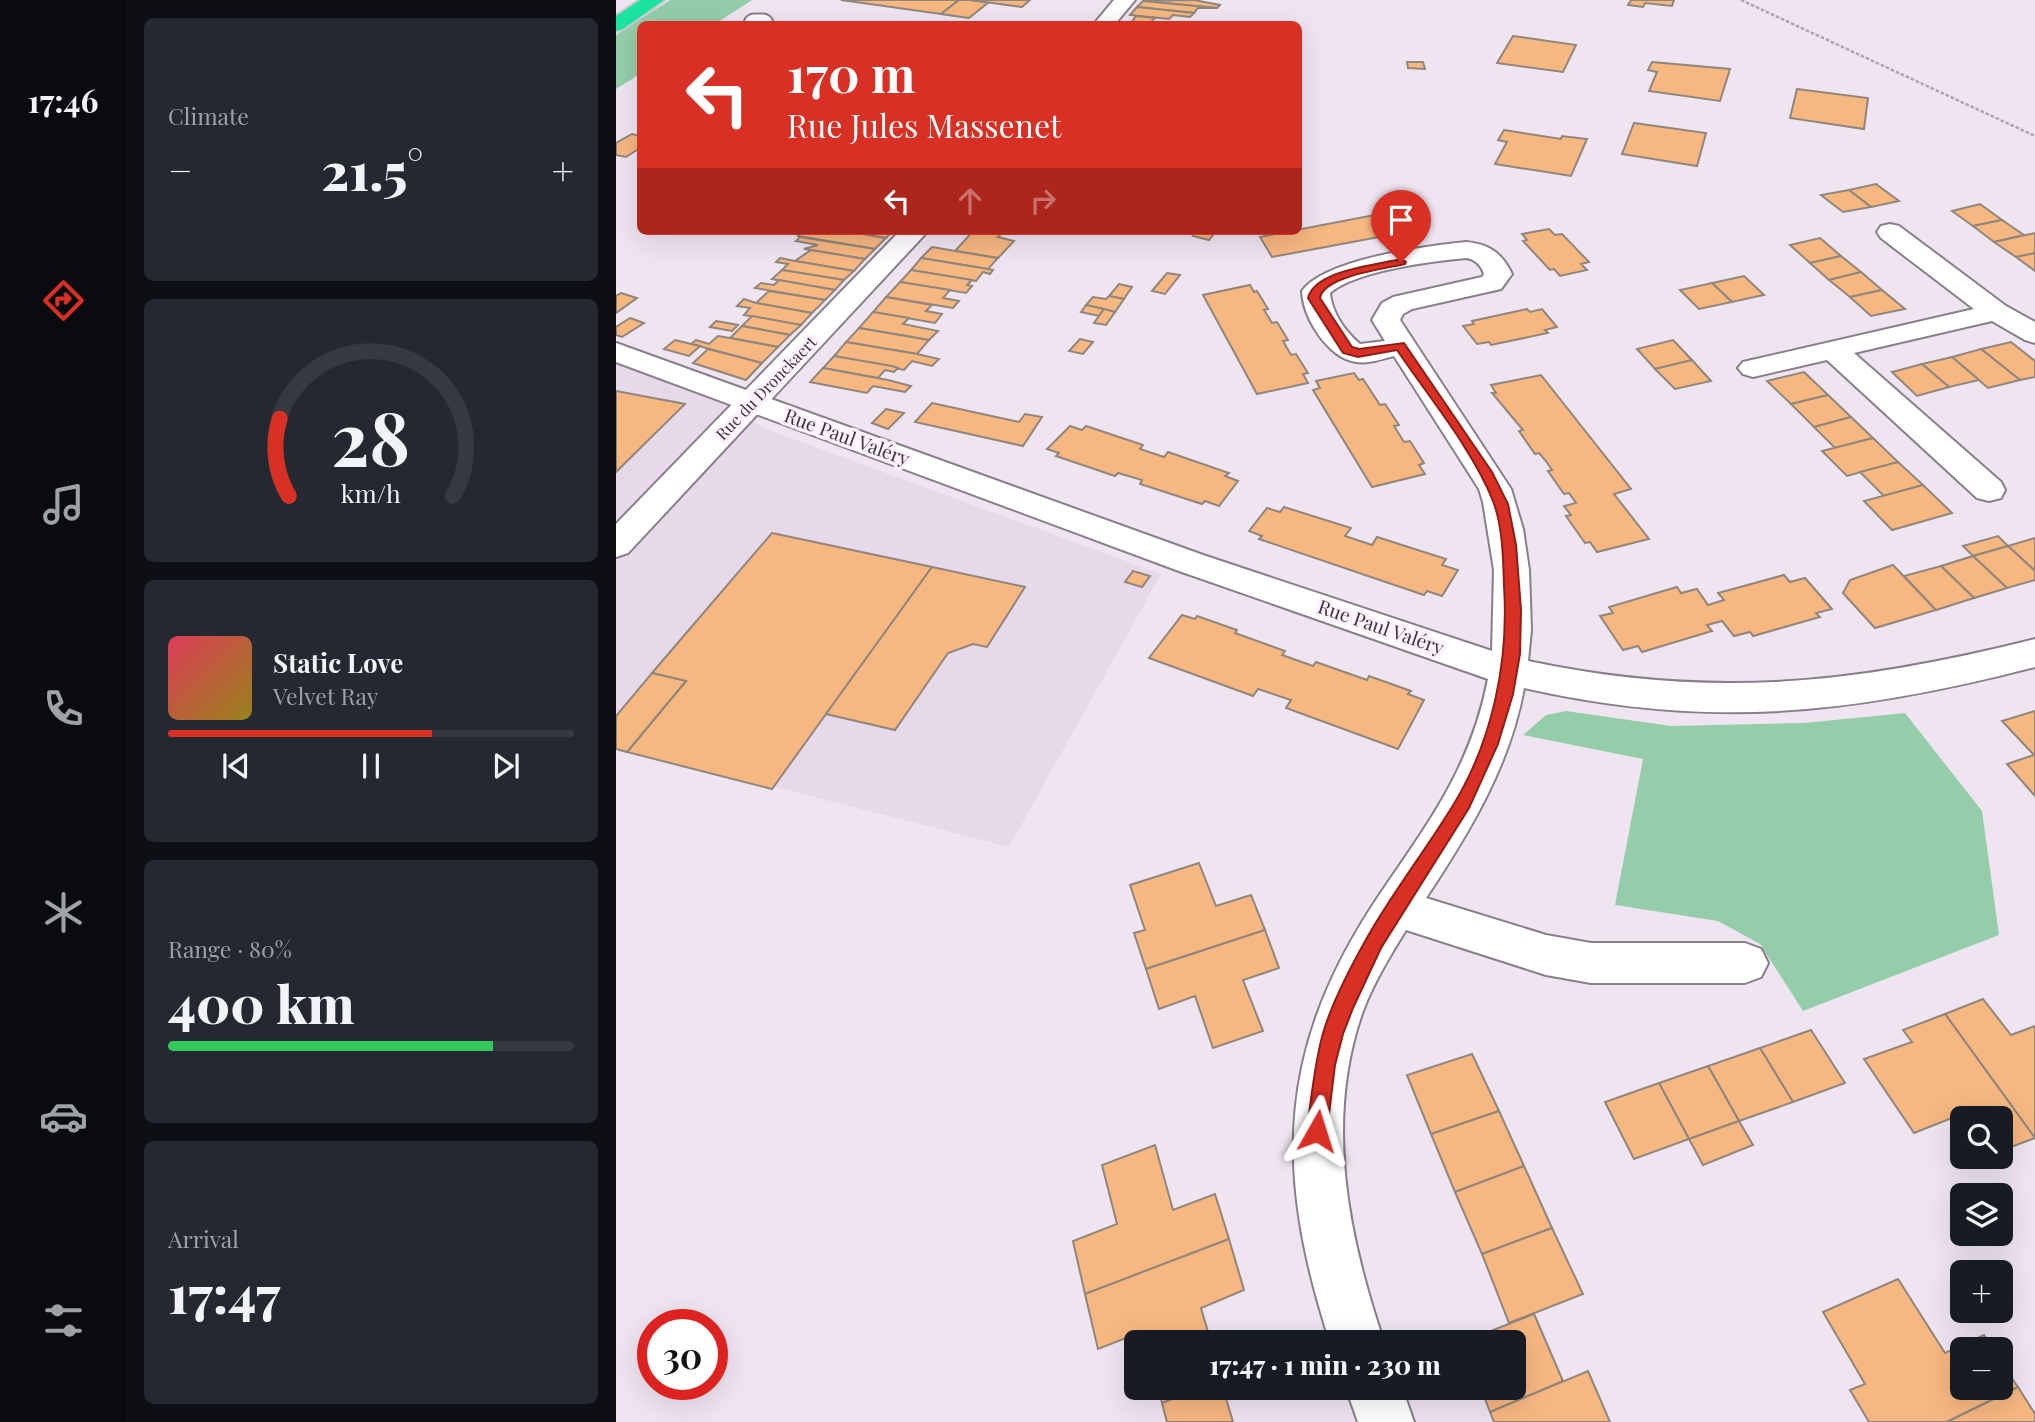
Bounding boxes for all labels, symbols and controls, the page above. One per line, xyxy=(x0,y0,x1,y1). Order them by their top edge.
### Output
text: 170 m xyxy=(787,40,915,105)
icon: left xyxy=(672,49,763,140)
text: 17:46 xyxy=(28,78,98,121)
text: Climate xyxy=(168,100,249,131)
text: Rue Jules Massenet xyxy=(787,103,1061,146)
text: 21.5° xyxy=(321,135,423,204)
text: − xyxy=(168,144,193,195)
text: + xyxy=(552,144,574,195)
icon: left xyxy=(878,182,916,220)
icon: ahead xyxy=(951,182,989,220)
icon: right xyxy=(1024,182,1062,220)
pin xyxy=(1371,190,1431,262)
icon: arrive xyxy=(1382,201,1420,239)
icon: directions xyxy=(39,276,88,325)
street label: Rue du Dronckaert xyxy=(711,331,821,444)
text: 28 xyxy=(332,388,410,485)
street label: Rue Paul Valéry xyxy=(781,401,914,471)
text: km/h xyxy=(341,476,401,509)
icon: music xyxy=(39,480,88,529)
street label: Rue Paul Valéry xyxy=(1315,592,1448,660)
text: Static Love xyxy=(273,645,403,680)
text: Velvet Ray xyxy=(273,680,378,711)
icon: phone xyxy=(39,684,88,733)
icon: previous xyxy=(217,747,255,785)
icon: pause xyxy=(352,747,390,785)
icon: next xyxy=(487,747,525,785)
icon: climate xyxy=(39,888,88,937)
text: Range · 80% xyxy=(168,933,292,964)
text: 400 km xyxy=(168,968,355,1037)
icon: car xyxy=(39,1092,88,1141)
position arrow xyxy=(1280,1094,1354,1168)
map controls xyxy=(1950,1106,2013,1400)
button: search xyxy=(1950,1106,2013,1169)
button: layers xyxy=(1950,1183,2013,1246)
text: Arrival xyxy=(168,1223,239,1254)
text: 17:47 xyxy=(168,1258,280,1327)
button: + xyxy=(1950,1260,2013,1323)
icon: filters xyxy=(39,1296,88,1345)
speed limit sign: 30 xyxy=(637,1309,728,1400)
button: − xyxy=(1950,1337,2013,1400)
text: 17:47 · 1 min · 230 m xyxy=(1209,1347,1441,1382)

